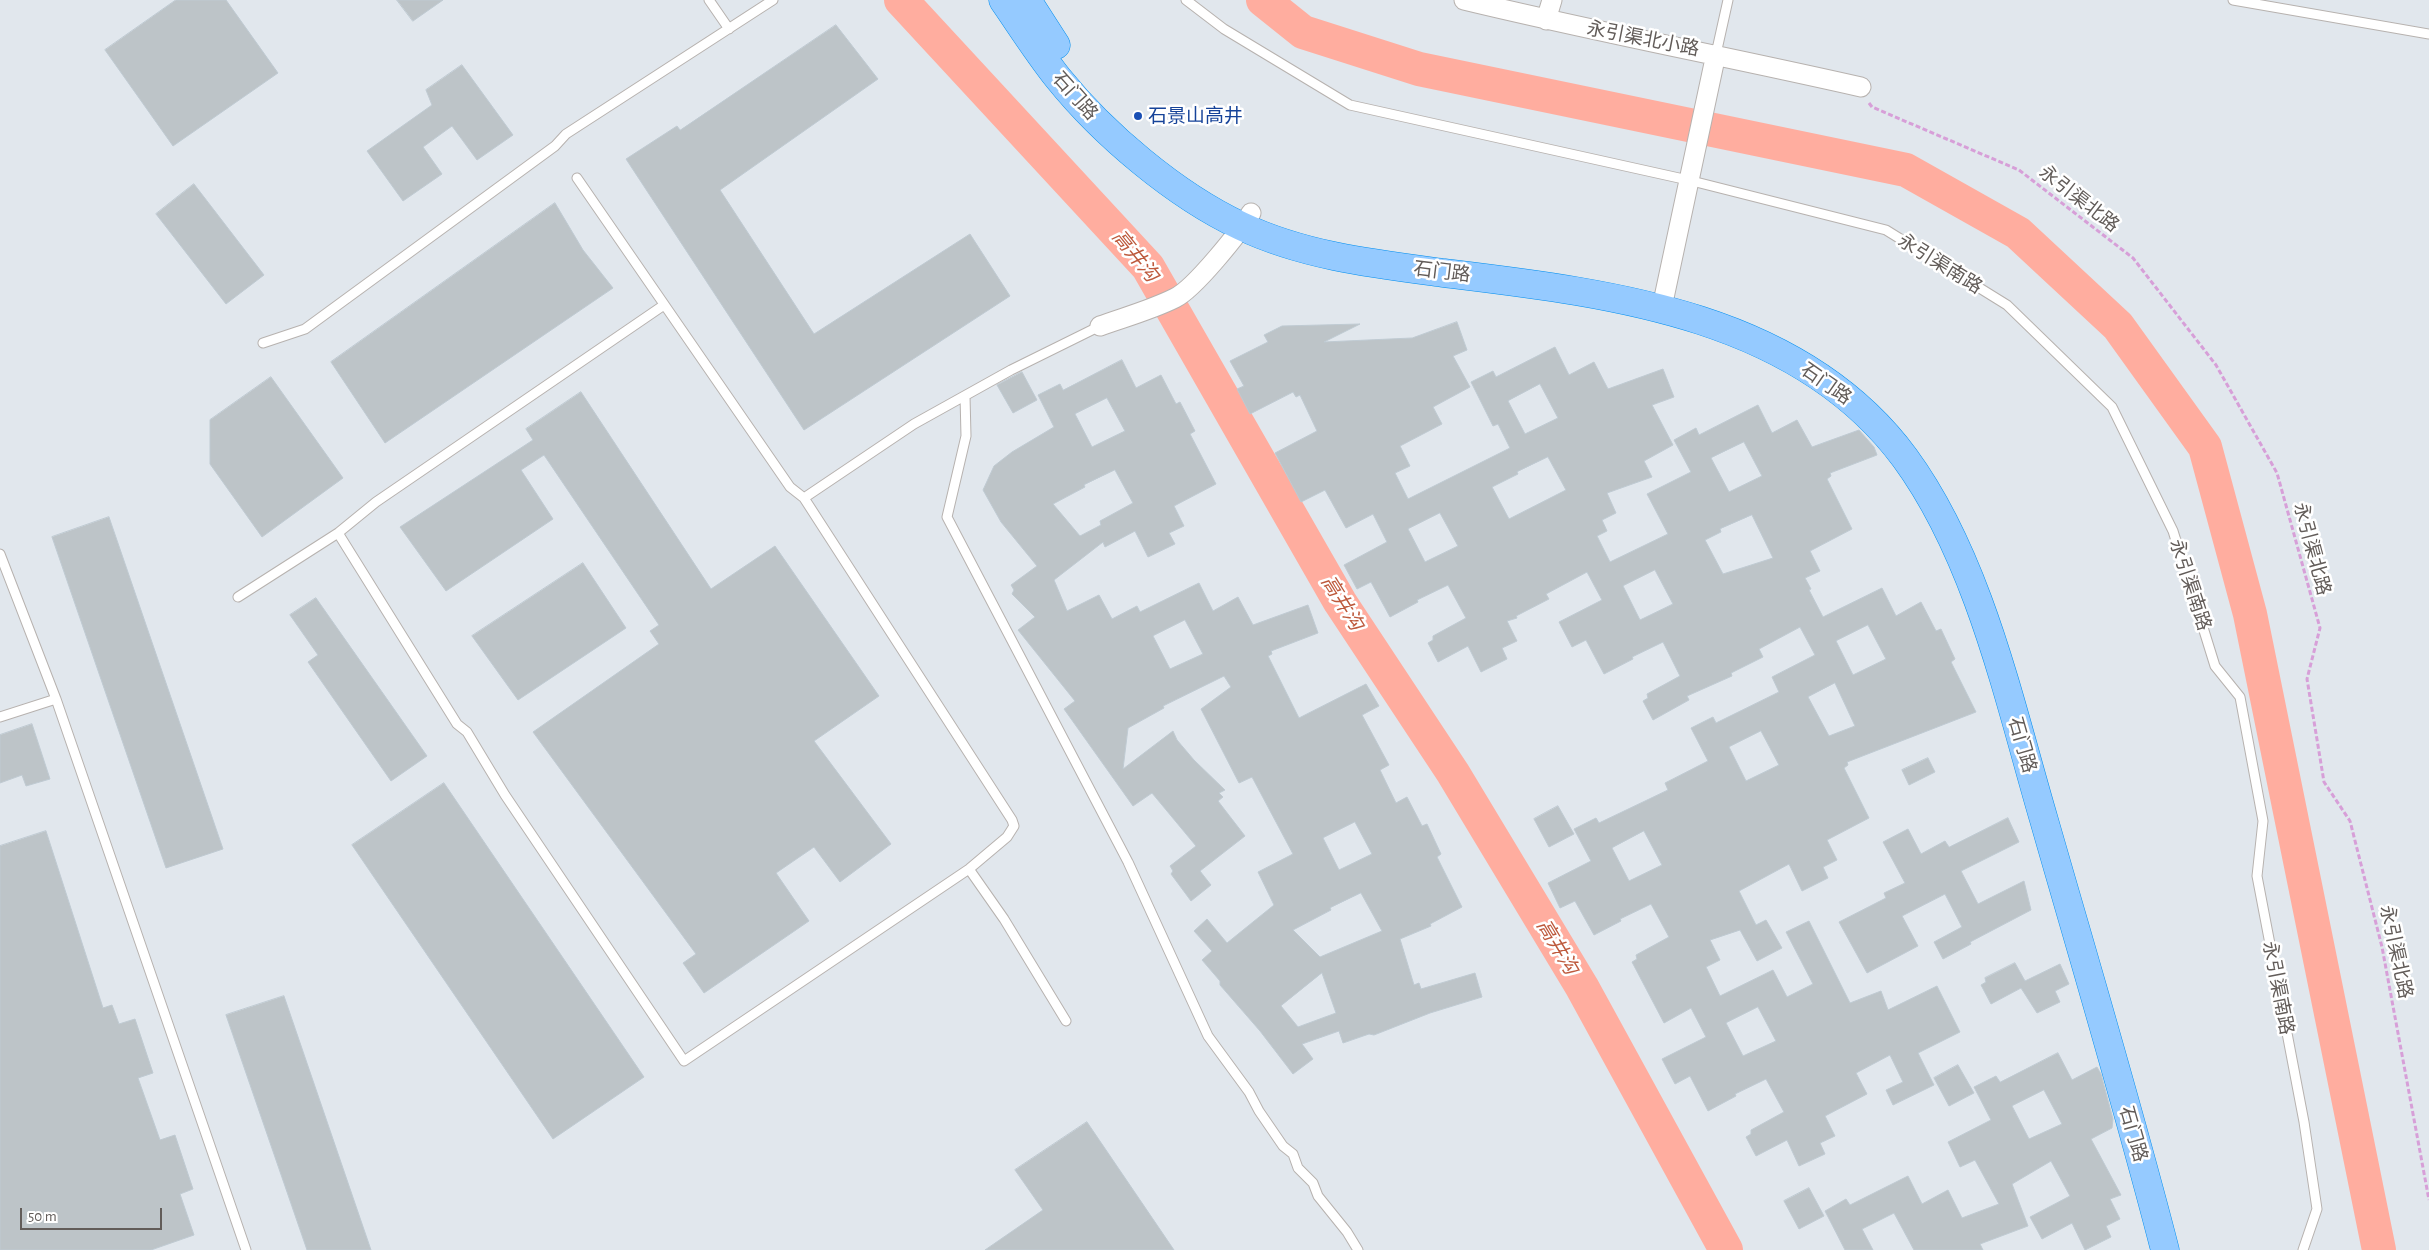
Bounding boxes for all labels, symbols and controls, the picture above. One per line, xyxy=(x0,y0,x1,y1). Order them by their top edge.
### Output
street label: 永引渠北小路 xyxy=(1585,17,1701,61)
street label: 石门路 xyxy=(1047,67,1103,125)
place label: 石景山高井 xyxy=(1148,105,1243,127)
marker: 石景山高井 xyxy=(1132,110,1144,122)
street label: 永引渠北路 xyxy=(2035,161,2123,237)
water label: 高井沟 xyxy=(1107,225,1163,287)
street label: 永引渠南路 xyxy=(1894,229,1986,299)
street label: 石门路 xyxy=(1412,257,1472,287)
street label: 石门路 xyxy=(1796,358,1856,410)
street label: 永引渠北路 xyxy=(2289,500,2335,598)
street label: 永引渠南路 xyxy=(2164,536,2216,634)
water label: 高井沟 xyxy=(1316,571,1368,635)
street label: 石门路 xyxy=(2003,714,2041,776)
street label: 永引渠北路 xyxy=(2375,903,2417,1001)
water label: 高井沟 xyxy=(1531,915,1583,979)
street label: 永引渠南路 xyxy=(2258,939,2298,1037)
street label: 石门路 xyxy=(2114,1103,2152,1165)
scale bar xyxy=(22,1198,165,1230)
text: 50 m xyxy=(28,1209,57,1224)

